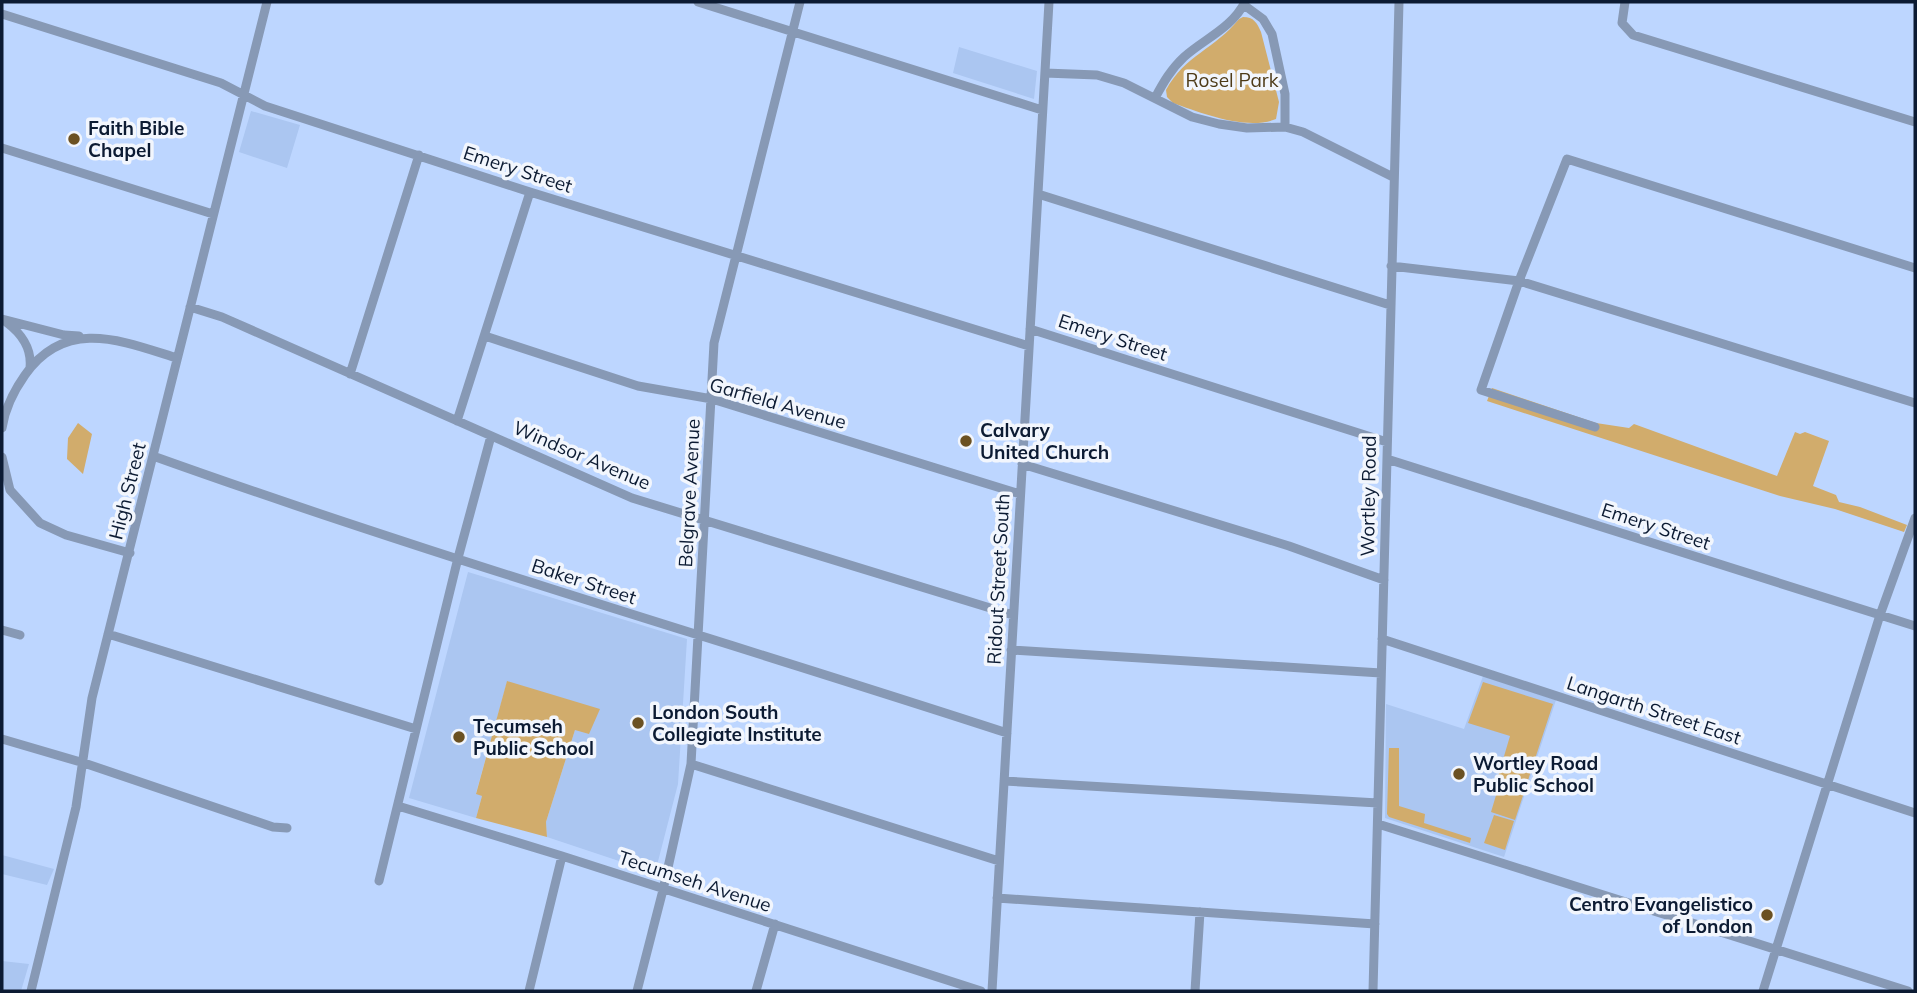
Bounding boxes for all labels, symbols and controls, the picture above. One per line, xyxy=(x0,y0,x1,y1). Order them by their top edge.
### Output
park label: Rosel Park xyxy=(1185,68,1279,92)
place label: Faith Bible Chapel xyxy=(88,116,184,162)
marker: Faith Bible Chapel xyxy=(66,131,82,147)
street label: Emery Street xyxy=(460,140,576,198)
street label: Emery Street xyxy=(1055,308,1171,366)
street label: Garfield Avenue xyxy=(707,372,849,434)
street label: Windsor Avenue xyxy=(510,415,654,495)
street label: Belgrave Avenue xyxy=(673,418,705,568)
place label: Calvary United Church xyxy=(980,418,1109,464)
marker: Calvary United Church xyxy=(958,433,974,449)
street label: Wortley Road xyxy=(1355,435,1381,557)
street label: High Street xyxy=(103,440,151,542)
street label: Ridout Street South xyxy=(982,493,1014,665)
street label: Emery Street xyxy=(1598,497,1714,555)
street label: Baker Street xyxy=(529,553,640,609)
street label: Langarth Street East xyxy=(1564,670,1744,750)
place label: London South Collegiate Institute xyxy=(652,700,822,746)
place label: Tecumseh Public School xyxy=(473,714,594,760)
marker: London South Collegiate Institute xyxy=(630,715,646,731)
marker: Tecumseh Public School xyxy=(451,729,467,745)
place label: Wortley Road Public School xyxy=(1473,751,1598,797)
marker: Wortley Road Public School xyxy=(1451,766,1467,782)
street label: Tecumseh Avenue xyxy=(615,845,775,917)
place label: Centro Evangelistico of London xyxy=(1569,892,1753,938)
marker: Centro Evangelistico of London xyxy=(1759,907,1775,923)

